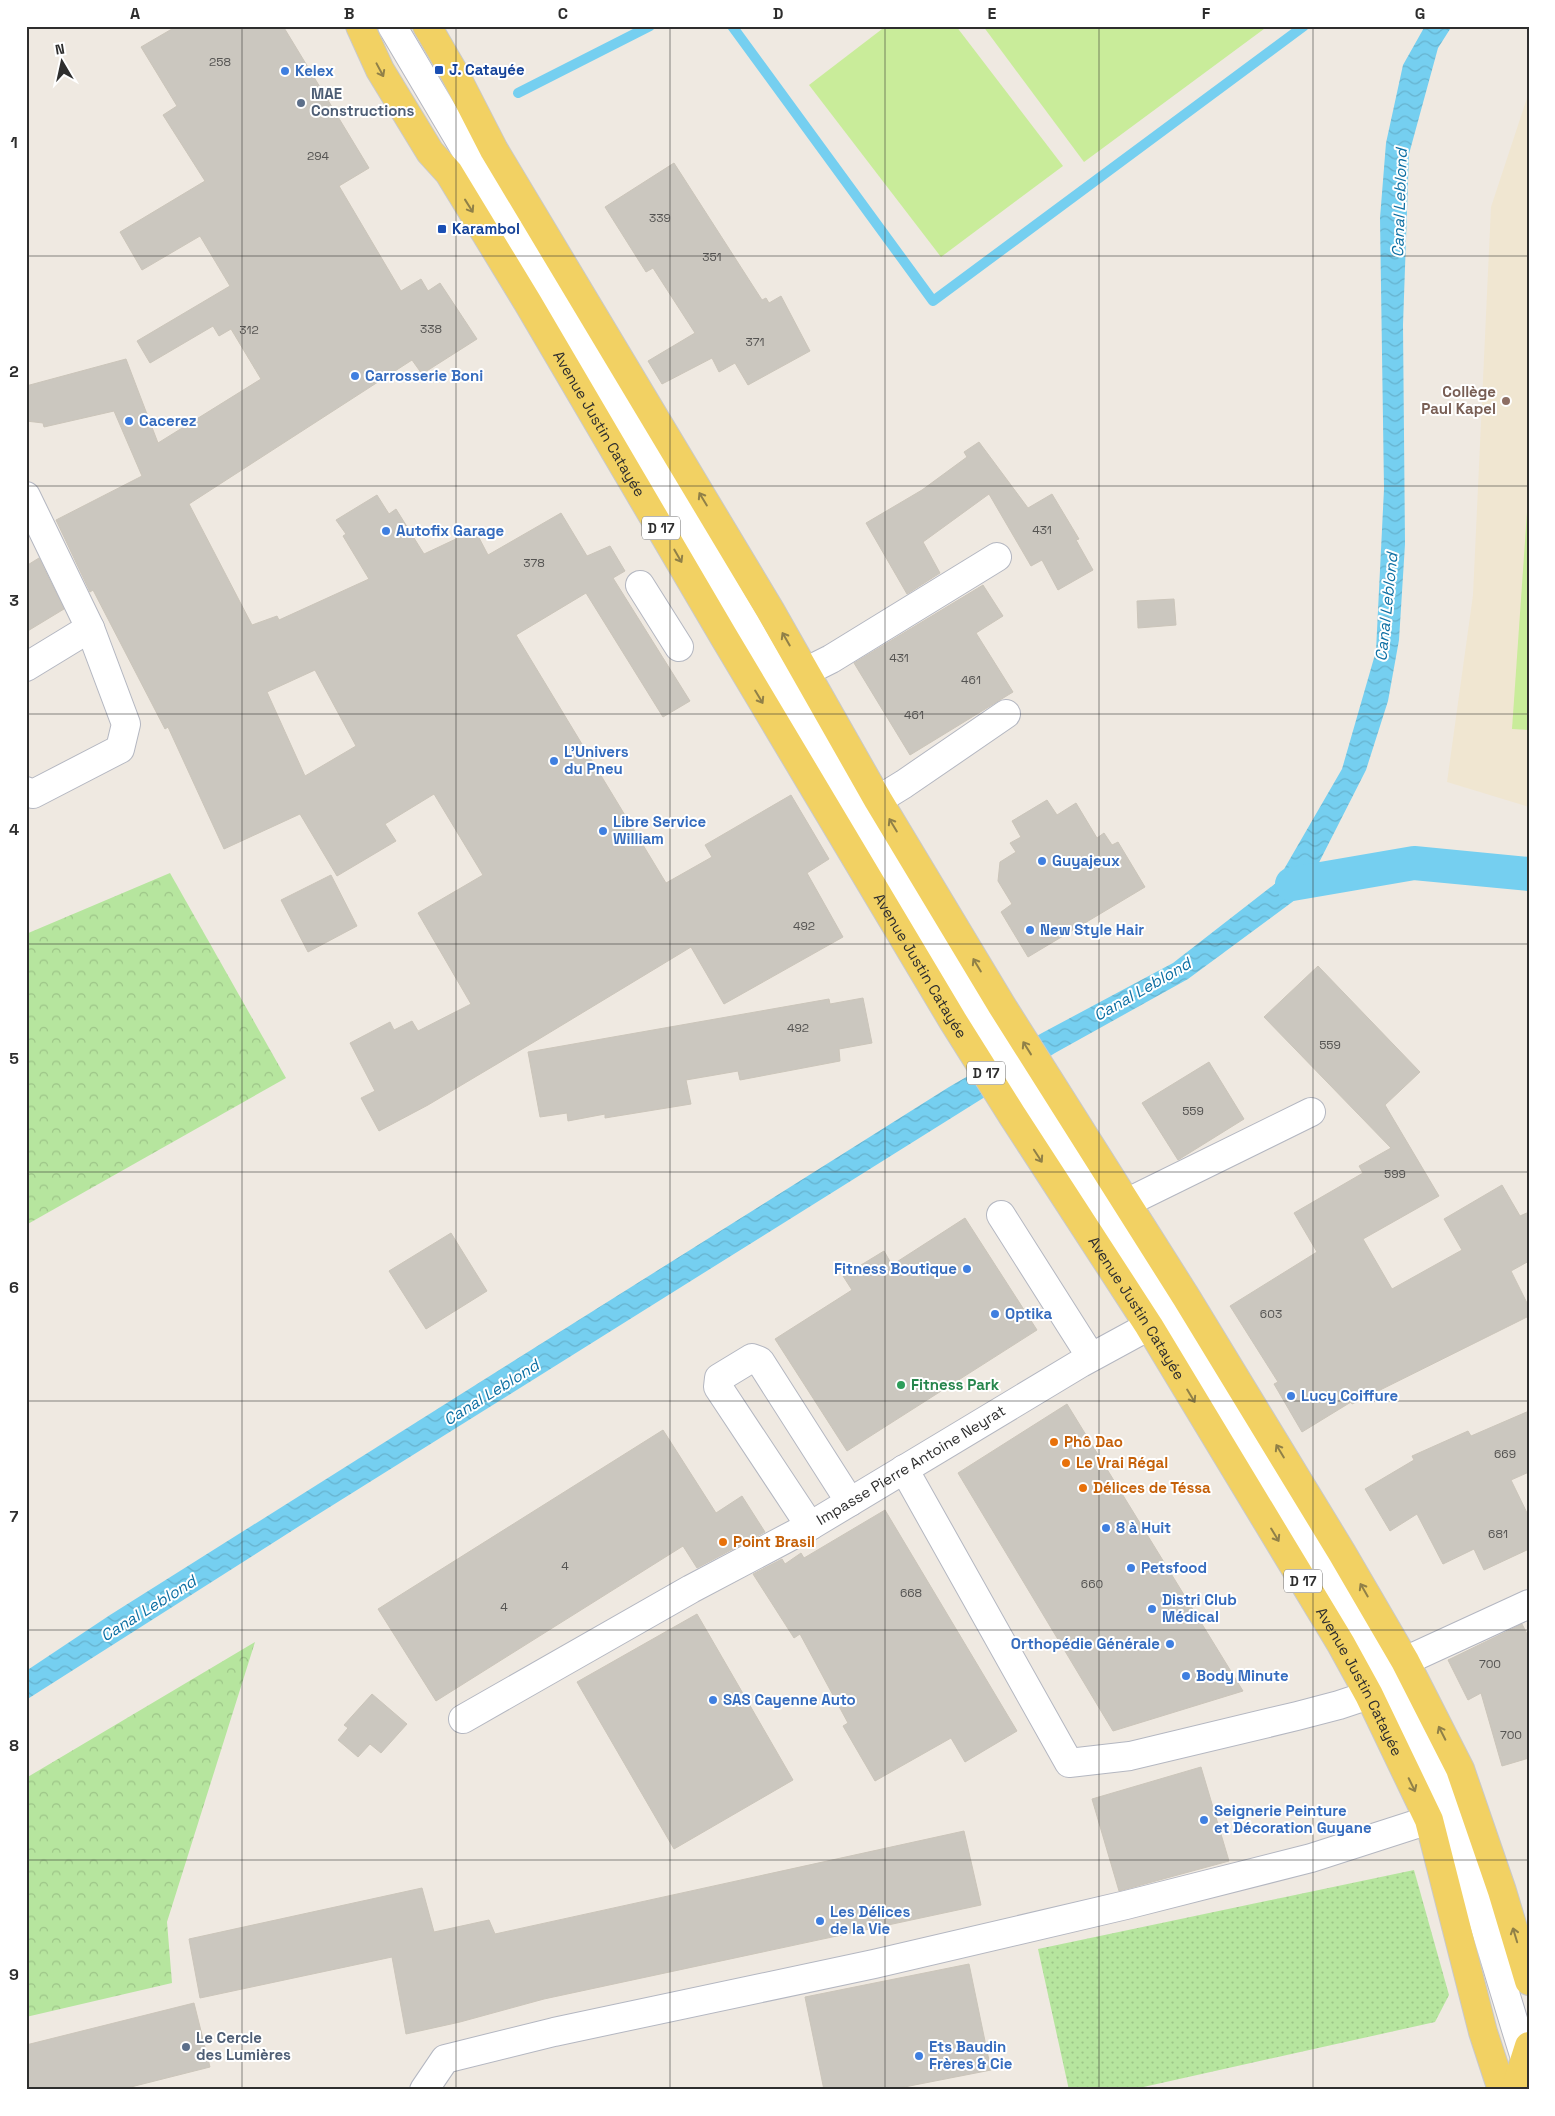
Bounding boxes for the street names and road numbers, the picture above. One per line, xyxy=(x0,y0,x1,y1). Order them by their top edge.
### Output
street label: Avenue Justin Catayée xyxy=(549,347,650,500)
road number: D 17 xyxy=(642,516,680,540)
street label: Avenue Justin Catayée xyxy=(870,889,972,1042)
road number: D 17 xyxy=(967,1062,1005,1084)
street label: Avenue Justin Catayée xyxy=(1084,1233,1189,1383)
street label: Impasse Pierre Antoine Neyrat xyxy=(813,1401,1009,1529)
road number: D 17 xyxy=(1284,1570,1322,1592)
street label: Avenue Justin Catayée xyxy=(1312,1604,1407,1759)

